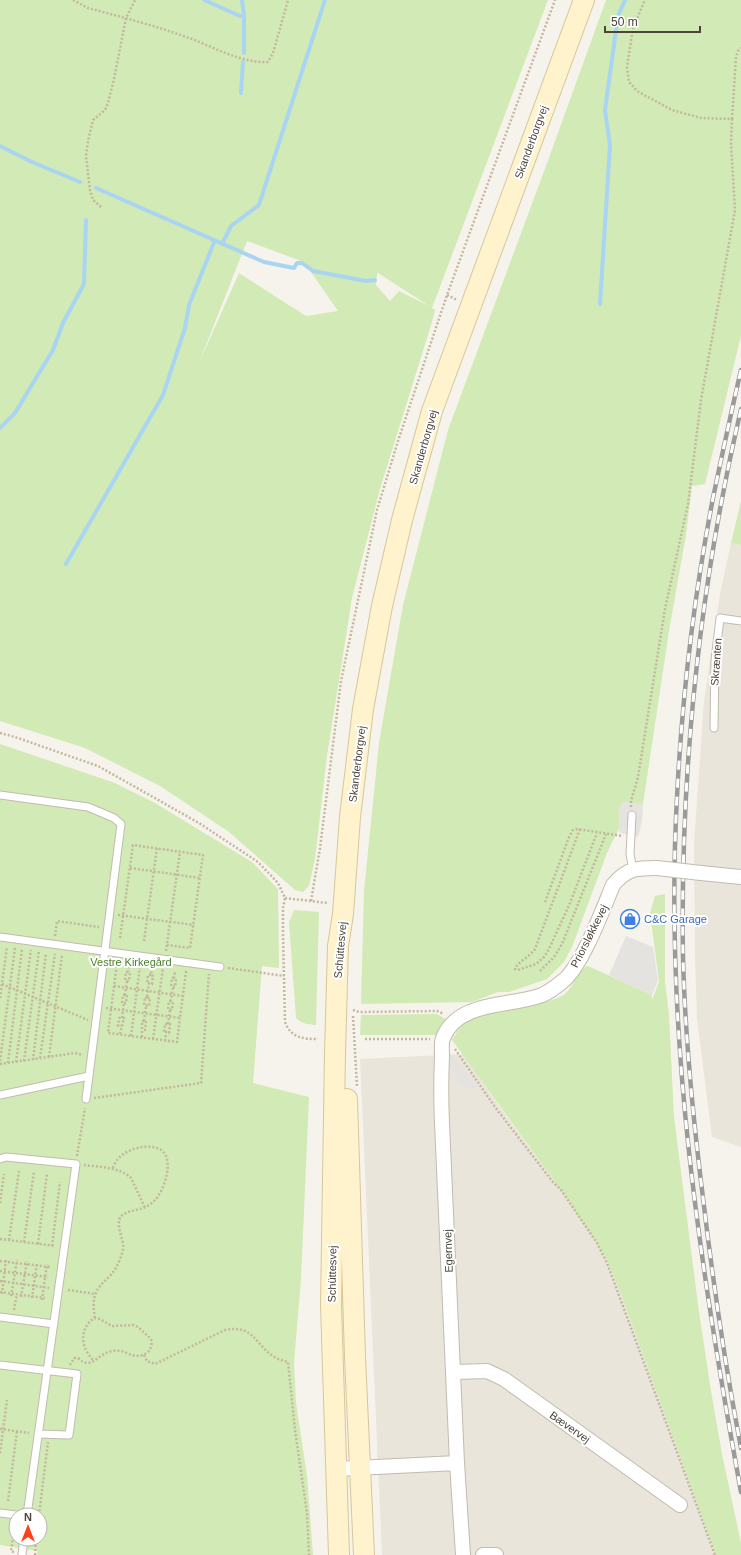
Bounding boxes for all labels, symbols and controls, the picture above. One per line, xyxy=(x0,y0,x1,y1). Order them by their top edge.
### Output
scale bar xyxy=(605,8,700,34)
text: 50 m xyxy=(611,15,638,29)
street label: Skanderborgvej xyxy=(512,104,550,180)
street label: Skanderborgvej xyxy=(407,408,439,486)
street label: Skrænten xyxy=(708,638,724,686)
street label: Skanderborgvej xyxy=(346,725,368,803)
street label: Priorsløkkevej xyxy=(568,903,610,969)
shop icon: C&C Garage xyxy=(619,908,641,930)
place label: C&C Garage xyxy=(644,913,707,925)
street label: Schüttesvej xyxy=(332,921,348,979)
park label: Vestre Kirkegård xyxy=(90,956,172,968)
street label: Egernvej xyxy=(441,1229,455,1273)
street label: Schüttesvej xyxy=(326,1245,338,1303)
street label: Bævervej xyxy=(548,1409,592,1445)
north arrow xyxy=(8,1507,48,1547)
text: N xyxy=(24,1511,32,1523)

